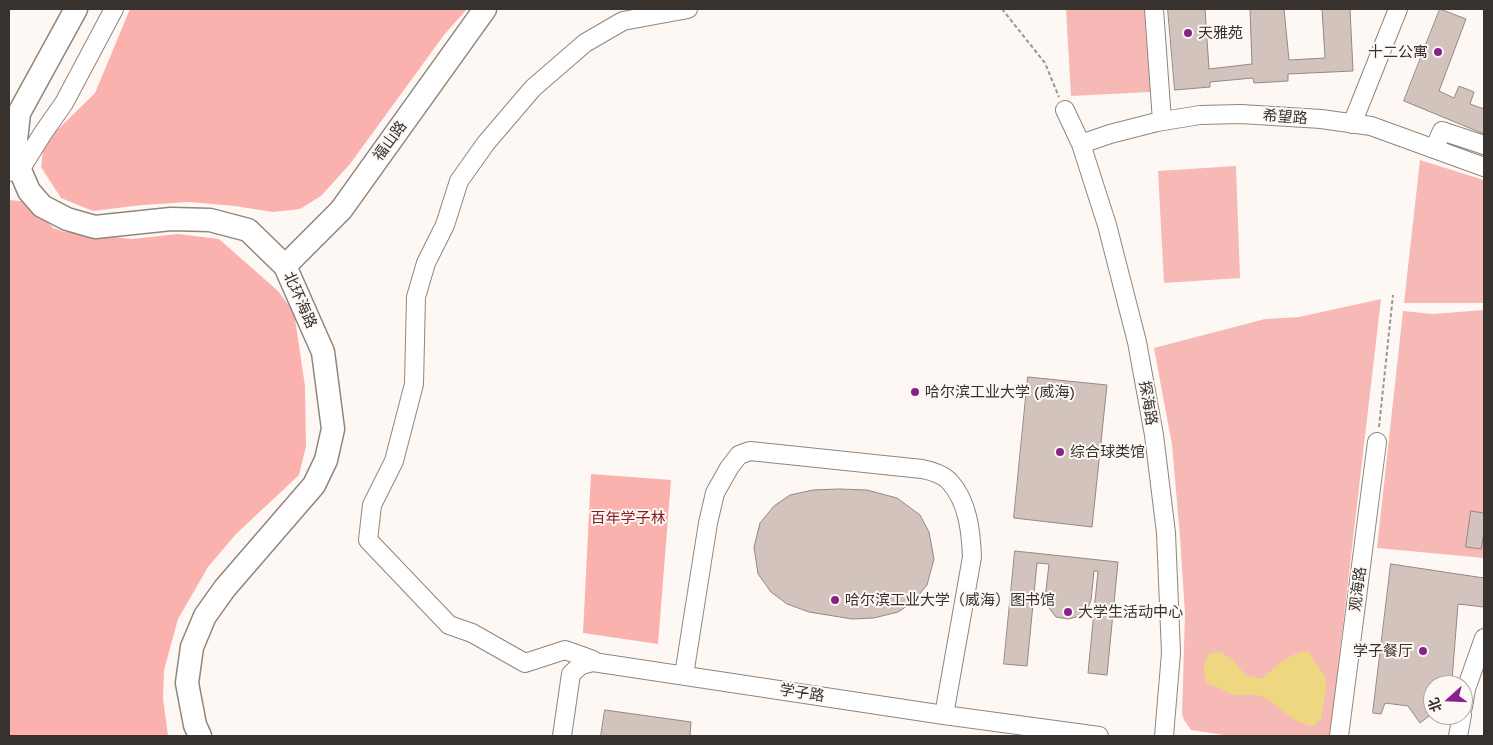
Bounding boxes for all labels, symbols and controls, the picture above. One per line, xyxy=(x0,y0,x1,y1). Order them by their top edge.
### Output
place label: 天雅苑 xyxy=(1198,24,1243,42)
marker: 天雅苑 xyxy=(1182,27,1194,39)
place label: 十二公寓 xyxy=(1368,43,1428,61)
marker: 十二公寓 xyxy=(1432,46,1444,58)
street label: 希望路 xyxy=(1262,106,1308,128)
street label: 福山路 xyxy=(369,118,411,164)
street label: 北环海路 xyxy=(280,269,320,331)
street label: 探海路 xyxy=(1135,379,1161,427)
place label: 哈尔滨工业大学 (威海) xyxy=(925,383,1075,401)
marker: 哈尔滨工业大学 (威海) xyxy=(909,386,921,398)
place label: 综合球类馆 xyxy=(1070,443,1145,461)
marker: 综合球类馆 xyxy=(1054,446,1066,458)
park label: 百年学子林 xyxy=(591,509,665,527)
street label: 观海路 xyxy=(1346,566,1370,612)
place label: 哈尔滨工业大学（威海）图书馆 xyxy=(845,591,1055,609)
marker: 哈尔滨工业大学（威海）图书馆 xyxy=(829,594,841,606)
place label: 大学生活动中心 xyxy=(1078,603,1183,621)
marker: 大学生活动中心 xyxy=(1062,606,1074,618)
place label: 学子餐厅 xyxy=(1353,642,1413,660)
marker: 学子餐厅 xyxy=(1417,645,1429,657)
north arrow xyxy=(1423,675,1473,725)
street label: 学子路 xyxy=(778,681,826,705)
text: 北 xyxy=(1424,695,1445,714)

